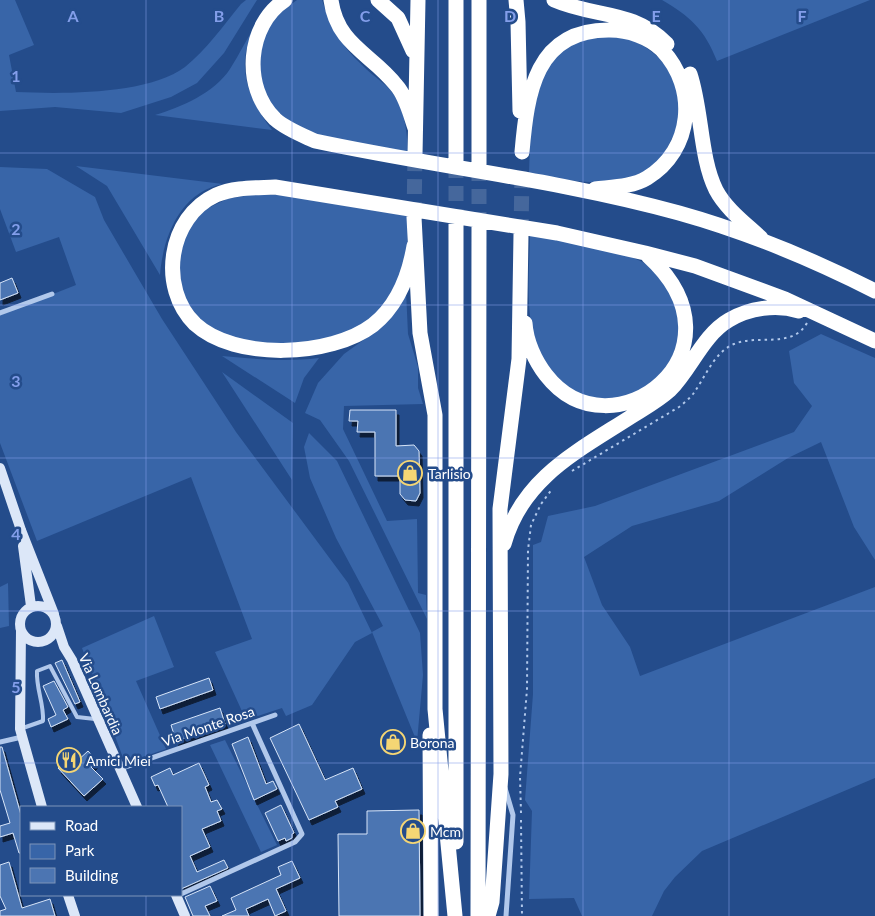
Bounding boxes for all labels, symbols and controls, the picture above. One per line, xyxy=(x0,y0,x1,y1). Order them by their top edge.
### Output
text: A xyxy=(66,6,79,25)
text: B xyxy=(214,6,224,25)
text: C xyxy=(360,6,371,25)
text: D xyxy=(504,6,516,25)
text: E xyxy=(651,6,661,25)
text: F xyxy=(797,6,807,25)
text: 1 xyxy=(11,66,21,85)
text: 2 xyxy=(11,219,21,238)
text: 3 xyxy=(11,371,21,390)
shop icon: Tarlisio xyxy=(397,460,423,486)
place label: Tarlisio xyxy=(428,465,471,482)
text: 4 xyxy=(11,524,21,543)
street label: Via Lombardia xyxy=(75,651,127,737)
text: 5 xyxy=(11,677,21,696)
street label: Via Monte Rosa xyxy=(159,702,257,750)
shop icon: Borona xyxy=(380,729,406,755)
place label: Borona xyxy=(410,734,454,751)
restaurant icon: Amici Miei xyxy=(56,747,82,773)
place label: Amici Miei xyxy=(86,752,151,769)
legend xyxy=(20,806,182,896)
text: Road xyxy=(65,816,98,834)
shop icon: Mcm xyxy=(400,818,426,844)
place label: Mcm xyxy=(430,823,461,840)
text: Park xyxy=(65,841,95,859)
text: Building xyxy=(65,866,118,884)

